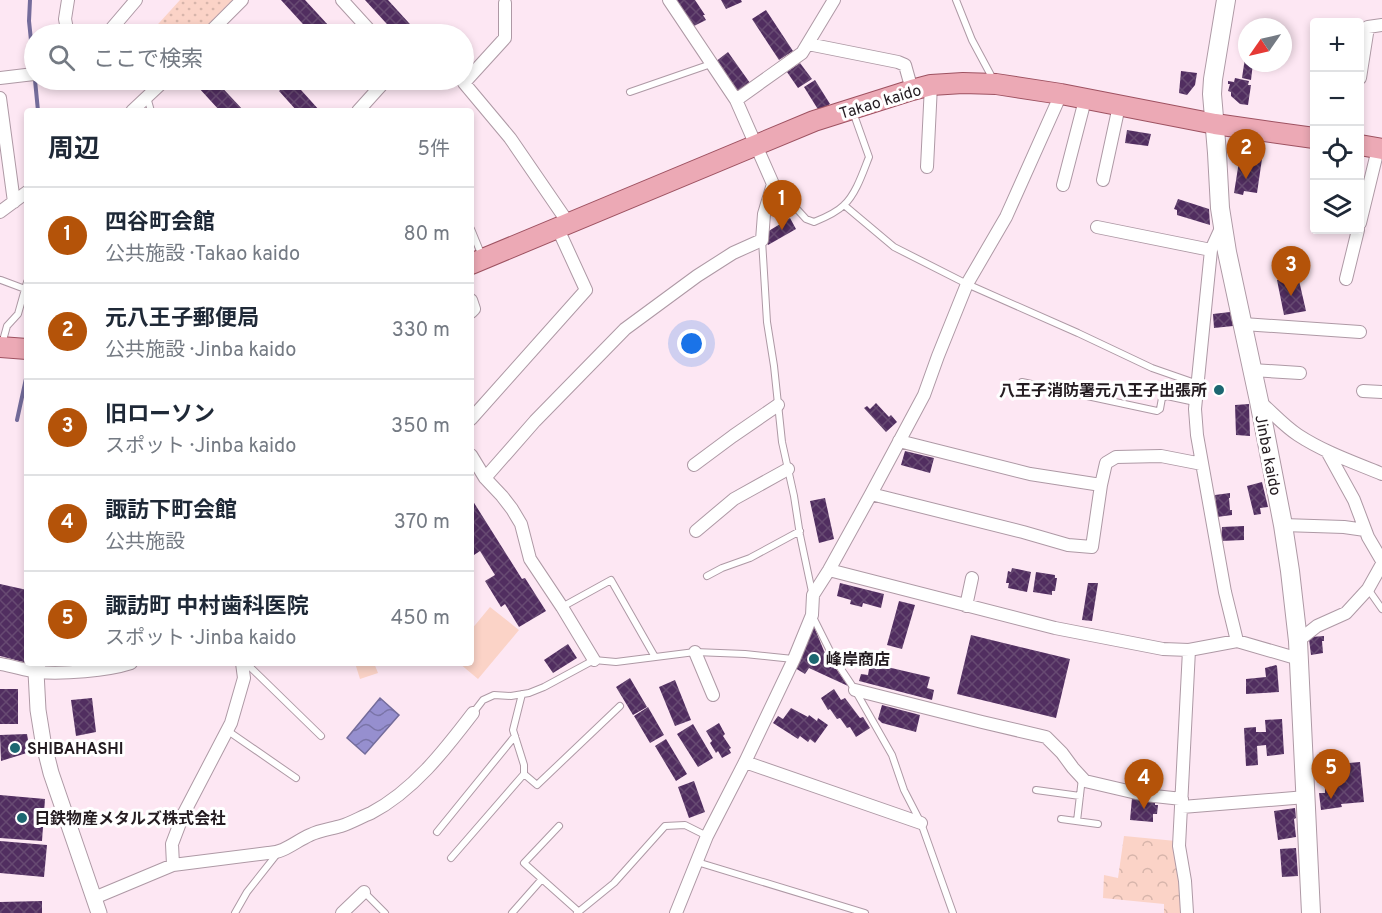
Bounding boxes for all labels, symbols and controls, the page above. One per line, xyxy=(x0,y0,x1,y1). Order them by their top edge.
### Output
north arrow xyxy=(1238,18,1292,72)
map controls xyxy=(1310,18,1364,234)
button: + xyxy=(1310,18,1364,72)
search box xyxy=(24,24,474,90)
icon: search xyxy=(45,41,78,74)
text: ここで検索 xyxy=(93,47,203,74)
button: − xyxy=(1310,72,1364,126)
street label: Takao kaido xyxy=(837,81,924,125)
button: locate xyxy=(1310,126,1364,180)
pin: 2 xyxy=(1226,130,1266,179)
text: 周辺 xyxy=(48,134,100,167)
text: 5件 xyxy=(418,137,450,163)
pin: 1 xyxy=(762,180,802,230)
button: layers xyxy=(1310,180,1364,234)
text: 四谷町会館 xyxy=(105,210,215,237)
text: 1 xyxy=(64,222,72,248)
text: 80 m xyxy=(404,222,450,248)
text: 公共施設 · Takao kaido xyxy=(105,242,300,268)
pin: 3 xyxy=(1272,246,1310,296)
text: 元八王子郵便局 xyxy=(105,306,259,333)
text: 2 xyxy=(61,318,74,344)
text: 330 m xyxy=(392,318,450,344)
your location xyxy=(677,329,706,358)
text: 公共施設 · Jinba kaido xyxy=(105,338,297,364)
place label: 八王子消防署元八王子出張所 xyxy=(999,382,1207,402)
marker: 八王子消防署元八王子出張所 xyxy=(1212,383,1226,397)
text: 旧ローソン xyxy=(105,402,215,429)
street label: Jinba kaido xyxy=(1249,413,1285,497)
text: 3 xyxy=(62,414,74,440)
text: 350 m xyxy=(391,414,450,440)
text: スポット · Jinba kaido xyxy=(105,434,297,460)
text: 諏訪下町会館 xyxy=(105,498,237,525)
text: 4 xyxy=(61,510,74,536)
text: 370 m xyxy=(394,510,450,536)
text: 公共施設 xyxy=(105,530,185,556)
text: 諏訪町 中村歯科医院 xyxy=(105,594,309,621)
text: 5 xyxy=(61,606,74,632)
text: 450 m xyxy=(391,606,450,632)
text: スポット · Jinba kaido xyxy=(105,626,297,652)
place label: 峰岸商店 xyxy=(826,650,890,671)
marker: 峰岸商店 xyxy=(807,652,821,666)
place label: SHIBAHASHI xyxy=(27,740,123,760)
marker: SHIBAHASHI xyxy=(8,741,22,755)
pin: 5 xyxy=(1312,750,1350,799)
pin: 4 xyxy=(1124,760,1164,809)
place label: 日鉄物産メタルズ株式会社 xyxy=(34,809,226,830)
marker: 日鉄物産メタルズ株式会社 xyxy=(15,811,29,825)

